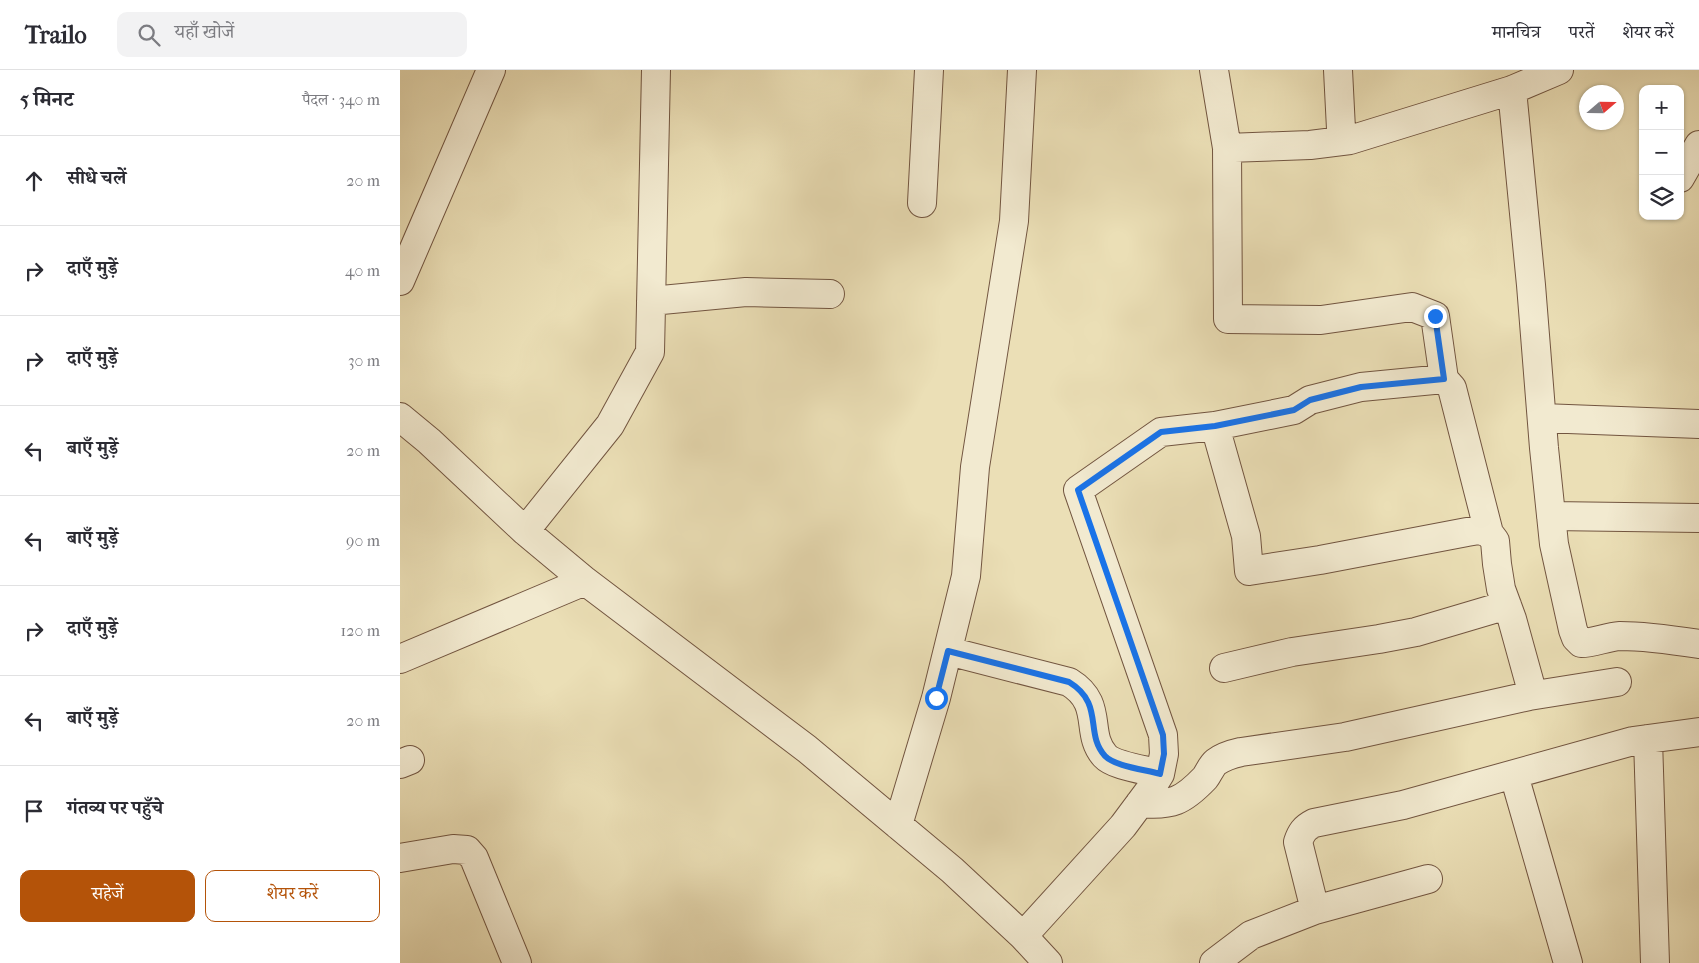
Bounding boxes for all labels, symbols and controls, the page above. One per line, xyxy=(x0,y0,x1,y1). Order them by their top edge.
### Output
search box xyxy=(117,12,467,57)
text: Trailo xyxy=(25,21,87,49)
icon: search xyxy=(135,21,163,49)
text: यहाँ खोजें xyxy=(175,21,234,43)
text: मानचित्र xyxy=(1492,22,1541,43)
text: परतें xyxy=(1569,22,1594,43)
text: शेयर करें xyxy=(1622,22,1674,43)
north arrow xyxy=(1579,85,1624,130)
map controls xyxy=(1639,85,1684,220)
button: + xyxy=(1639,85,1684,130)
text: 5 मिनट xyxy=(20,87,73,111)
text: पैदल · 340 m xyxy=(302,90,380,109)
button: − xyxy=(1639,130,1684,175)
icon: ahead xyxy=(20,167,48,195)
text: सीधे चलें xyxy=(67,167,126,189)
text: 20 m xyxy=(346,171,380,190)
button: layers xyxy=(1639,175,1684,220)
icon: right xyxy=(20,257,48,285)
text: दाएँ मुड़ें xyxy=(67,257,118,279)
text: 40 m xyxy=(345,261,380,280)
route end xyxy=(1424,305,1447,328)
icon: right xyxy=(20,347,48,375)
text: दाएँ मुड़ें xyxy=(67,347,118,369)
text: 30 m xyxy=(348,351,380,370)
icon: left xyxy=(20,437,48,465)
text: बाएँ मुड़ें xyxy=(67,437,118,459)
text: 20 m xyxy=(346,441,380,460)
icon: left xyxy=(20,527,48,555)
text: बाएँ मुड़ें xyxy=(67,527,118,549)
text: 90 m xyxy=(346,531,380,550)
icon: right xyxy=(20,617,48,645)
text: दाएँ मुड़ें xyxy=(67,617,118,639)
text: 120 m xyxy=(341,621,380,640)
route start xyxy=(925,687,948,710)
icon: left xyxy=(20,707,48,735)
text: बाएँ मुड़ें xyxy=(67,707,118,729)
text: 20 m xyxy=(346,711,380,730)
icon: arrive xyxy=(20,797,48,825)
text: गंतव्य पर पहुँचे xyxy=(67,797,163,819)
button: सहेजें xyxy=(20,870,195,922)
button: शेयर करें xyxy=(205,870,380,922)

